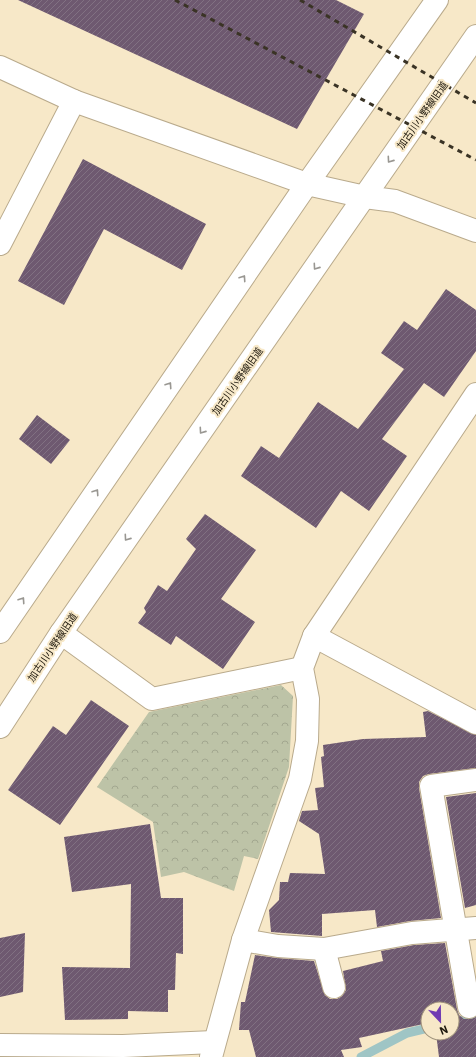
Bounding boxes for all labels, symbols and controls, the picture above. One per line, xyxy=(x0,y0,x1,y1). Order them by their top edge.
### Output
street label: 加古川小野線旧道 xyxy=(394,79,451,152)
one-way arrow xyxy=(388,156,395,163)
one-way arrow xyxy=(313,263,321,270)
one-way arrow xyxy=(238,275,246,282)
street label: 加古川小野線旧道 xyxy=(209,345,266,418)
one-way arrow xyxy=(164,382,172,389)
one-way arrow xyxy=(199,427,207,434)
one-way arrow xyxy=(91,490,98,497)
one-way arrow xyxy=(124,534,132,541)
one-way arrow xyxy=(17,597,24,604)
street label: 加古川小野線旧道 xyxy=(25,610,80,684)
north arrow xyxy=(420,1001,460,1041)
text: N xyxy=(437,1022,450,1038)

